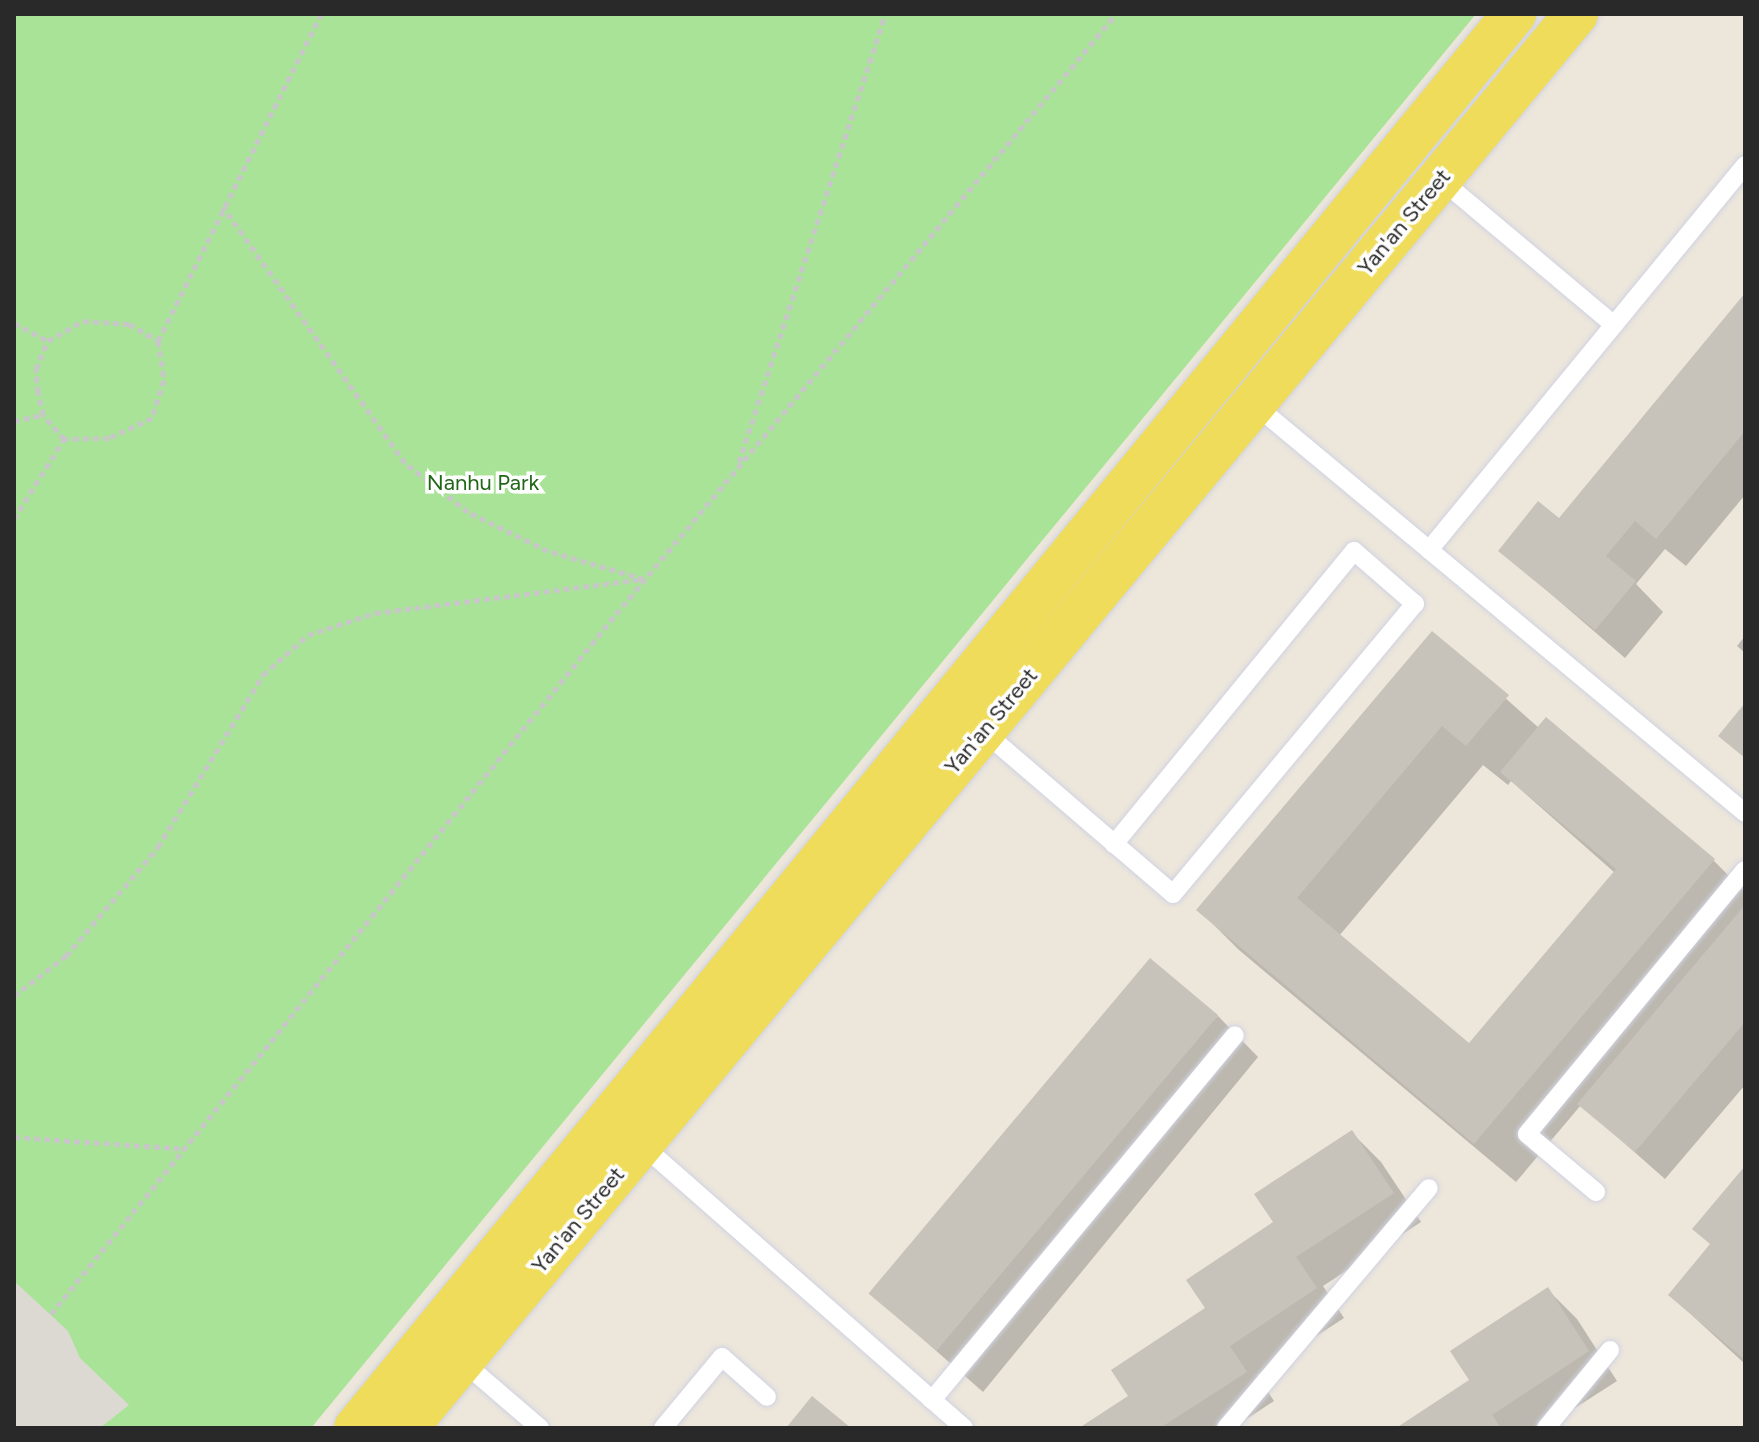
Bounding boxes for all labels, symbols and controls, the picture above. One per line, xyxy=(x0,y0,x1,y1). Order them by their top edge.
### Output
street label: Yan'an Street xyxy=(1352,164,1456,280)
park label: Nanhu Park xyxy=(427,470,539,496)
street label: Yan'an Street xyxy=(939,663,1043,779)
street label: Yan'an Street xyxy=(526,1162,630,1278)

